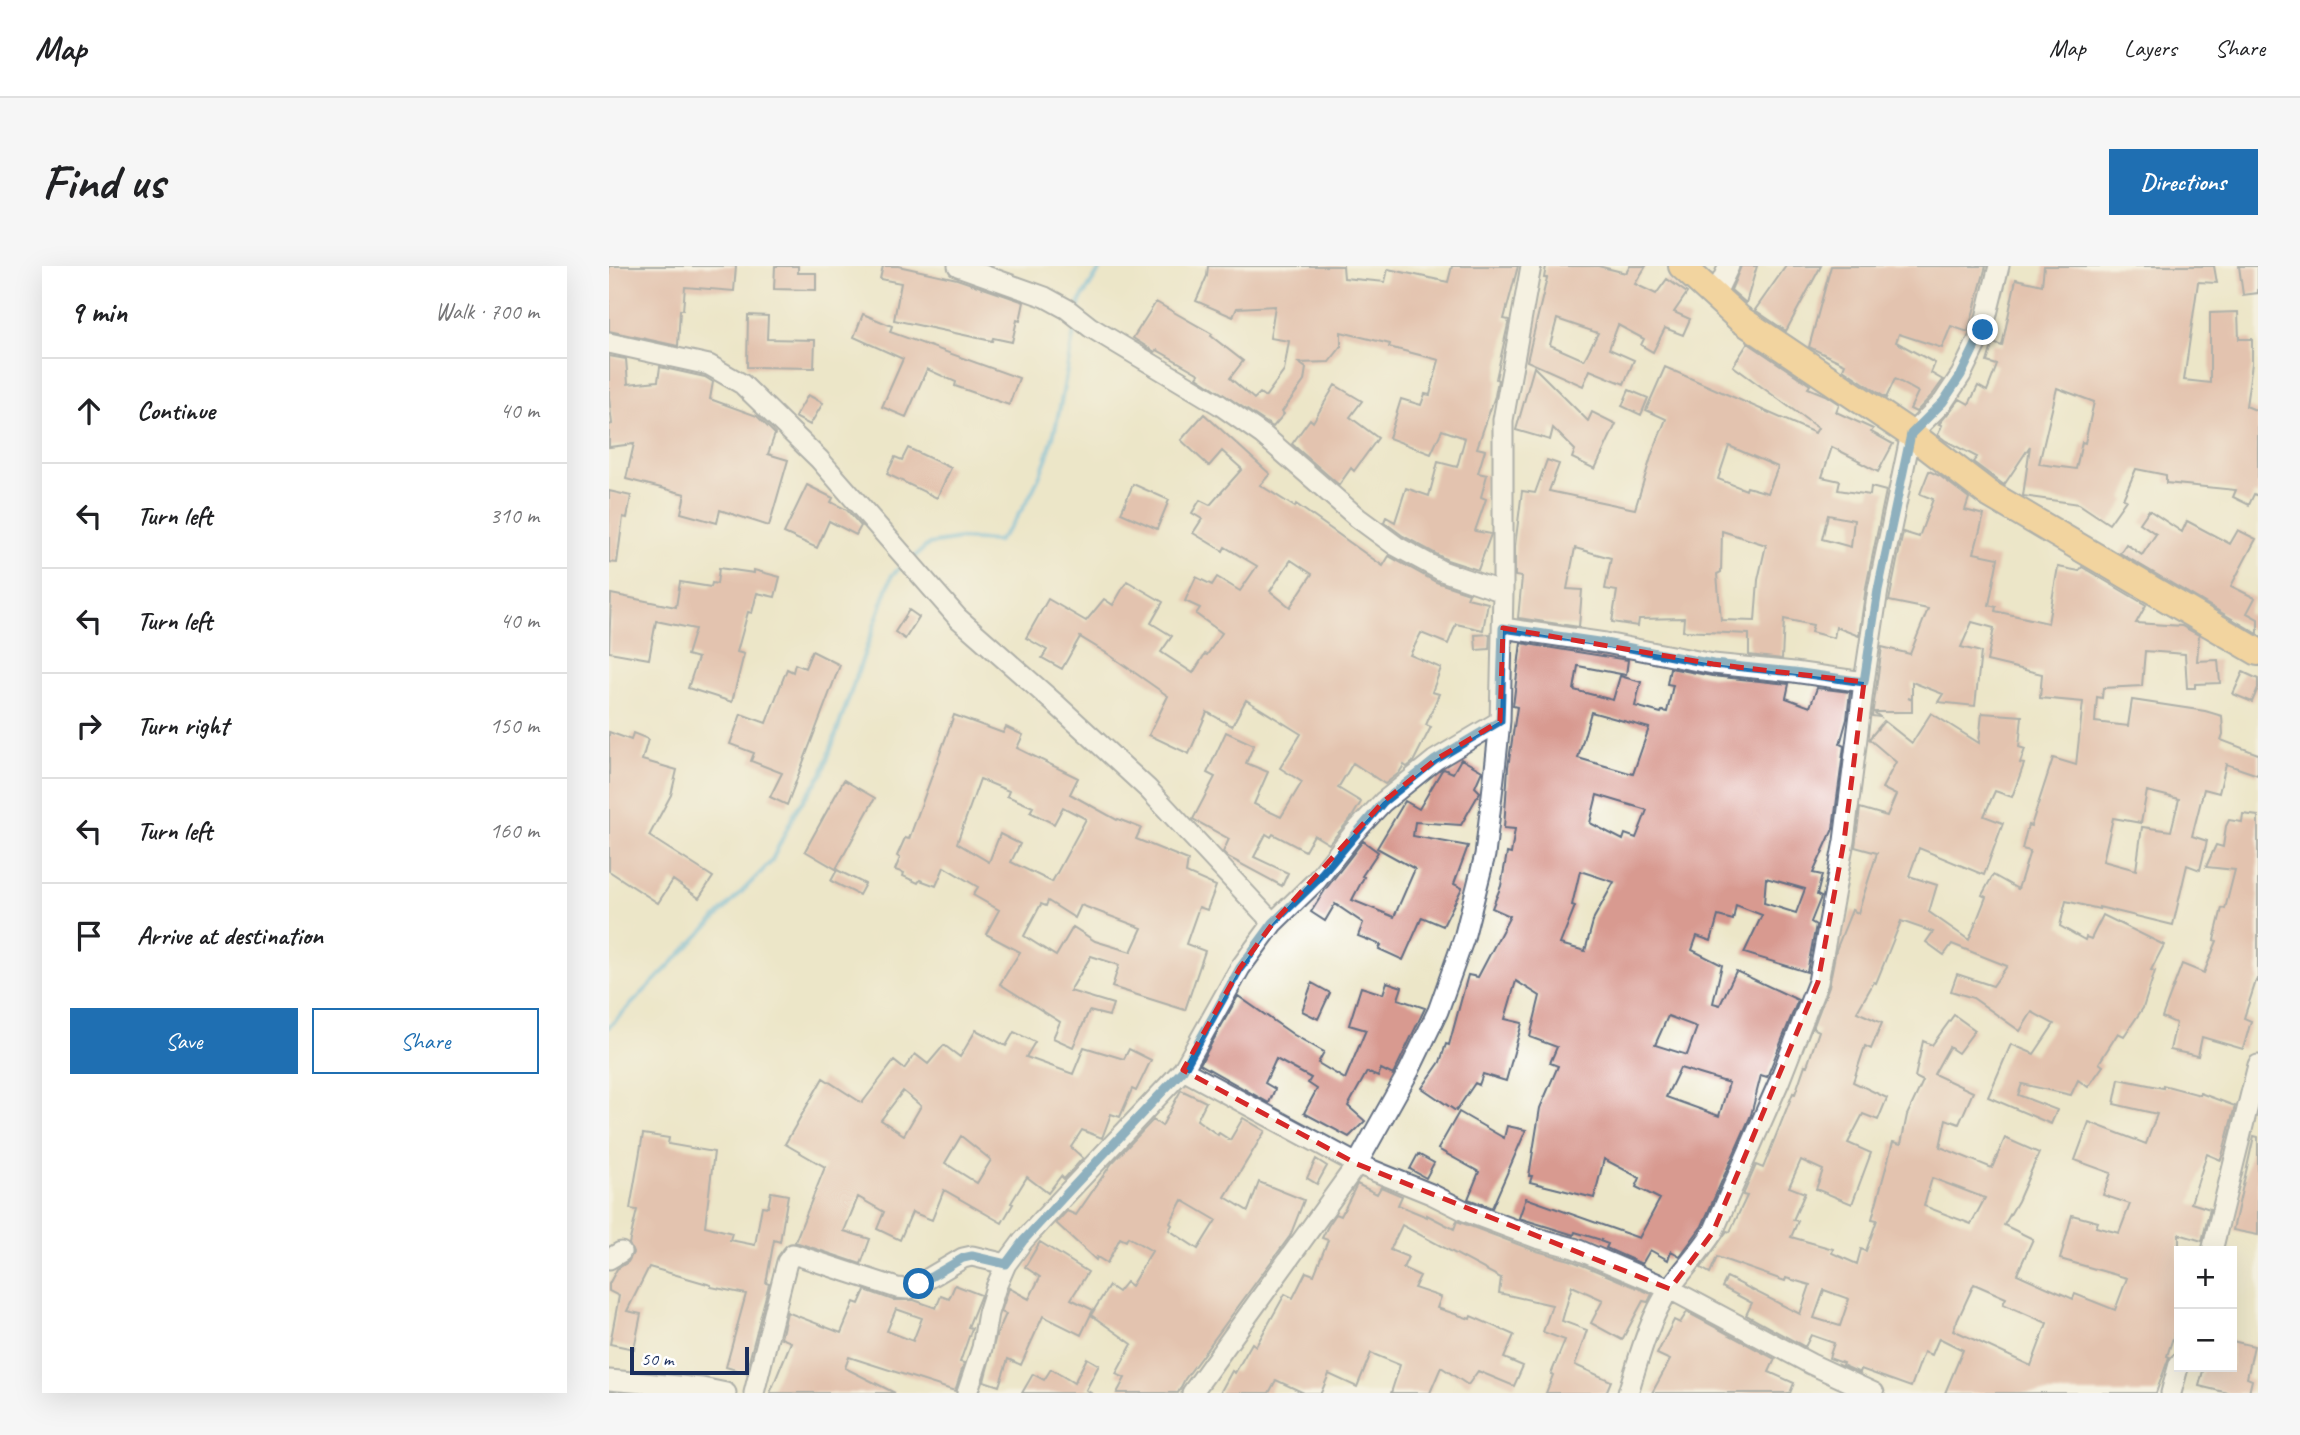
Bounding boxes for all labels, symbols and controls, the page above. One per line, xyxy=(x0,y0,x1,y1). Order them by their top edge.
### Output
text: Map xyxy=(35,27,86,69)
text: Map xyxy=(2049,33,2086,63)
text: Layers xyxy=(2124,33,2177,63)
text: Share xyxy=(2215,33,2265,63)
button: Directions xyxy=(2109,149,2258,215)
text: Find us xyxy=(42,151,164,213)
text: 9 min xyxy=(70,293,127,331)
text: Walk · 700 m xyxy=(435,297,539,326)
route end xyxy=(1967,314,1998,345)
icon: ahead xyxy=(70,392,108,430)
text: Continue xyxy=(137,394,215,427)
text: 40 m xyxy=(500,396,539,425)
icon: left xyxy=(70,497,108,535)
text: Turn left xyxy=(137,499,212,532)
text: 310 m xyxy=(490,501,539,530)
icon: left xyxy=(70,602,108,640)
text: Turn left xyxy=(137,604,212,637)
text: 40 m xyxy=(500,606,539,635)
icon: right xyxy=(70,707,108,745)
text: Turn right xyxy=(137,709,228,742)
text: 150 m xyxy=(490,711,539,740)
icon: left xyxy=(70,812,108,850)
text: Turn left xyxy=(137,814,212,847)
text: 160 m xyxy=(490,816,539,845)
icon: arrive xyxy=(70,917,108,955)
text: Arrive at destination xyxy=(137,919,323,952)
button: Save xyxy=(70,1008,298,1074)
button: Share xyxy=(312,1008,539,1074)
map controls xyxy=(2174,1246,2237,1372)
button: + xyxy=(2174,1246,2237,1309)
route start xyxy=(903,1268,934,1299)
button: − xyxy=(2174,1309,2237,1372)
scale bar xyxy=(630,1344,749,1376)
text: 50 m xyxy=(641,1347,673,1371)

